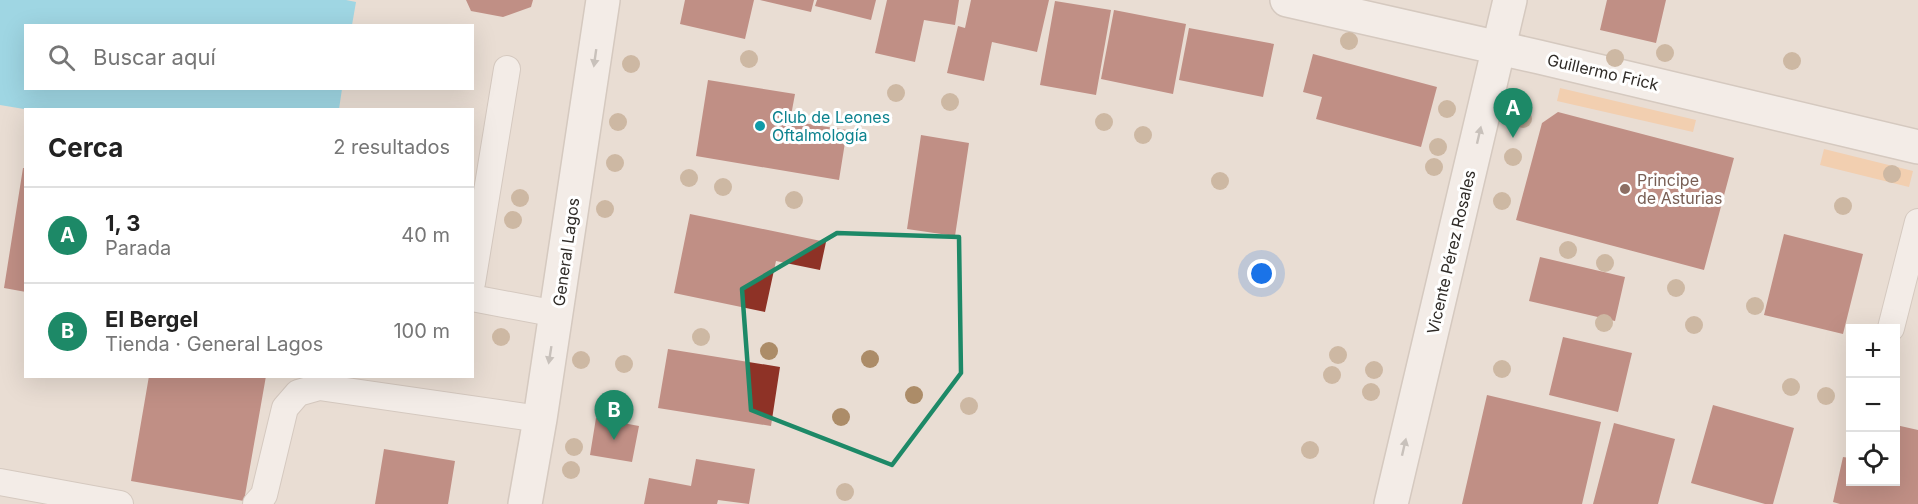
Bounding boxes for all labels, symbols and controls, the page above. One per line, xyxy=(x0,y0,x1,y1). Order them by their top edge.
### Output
search box xyxy=(24,24,474,90)
icon: search xyxy=(45,41,78,74)
text: Buscar aquí xyxy=(93,44,216,70)
one-way arrow xyxy=(590,48,599,67)
street label: Guillermo Frick xyxy=(1545,49,1661,95)
pin: A xyxy=(1494,88,1532,138)
place label: Club de Leones Oftalmología xyxy=(772,107,890,145)
marker: Club de Leones Oftalmología xyxy=(753,119,767,133)
one-way arrow xyxy=(1474,126,1484,144)
text: Cerca xyxy=(48,132,123,163)
text: 2 resultados xyxy=(333,135,450,159)
street label: Vicente Pérez Rosales xyxy=(1422,168,1480,336)
place label: Principe de Asturias xyxy=(1637,170,1722,208)
marker: Principe de Asturias xyxy=(1618,182,1632,196)
street label: General Lagos xyxy=(548,196,584,308)
text: 1, 3 xyxy=(105,210,141,236)
text: A xyxy=(60,223,75,247)
text: 40 m xyxy=(401,223,450,247)
text: Parada xyxy=(105,236,171,260)
your location xyxy=(1247,259,1276,288)
text: El Bergel xyxy=(105,306,199,332)
text: B xyxy=(61,319,74,343)
text: 100 m xyxy=(393,319,450,343)
map controls xyxy=(1846,324,1900,486)
button: + xyxy=(1846,324,1900,378)
text: Tienda · General Lagos xyxy=(105,332,323,356)
one-way arrow xyxy=(546,345,555,364)
button: − xyxy=(1846,378,1900,432)
pin: B xyxy=(594,390,634,440)
button: locate xyxy=(1846,432,1900,486)
one-way arrow xyxy=(1400,438,1410,456)

